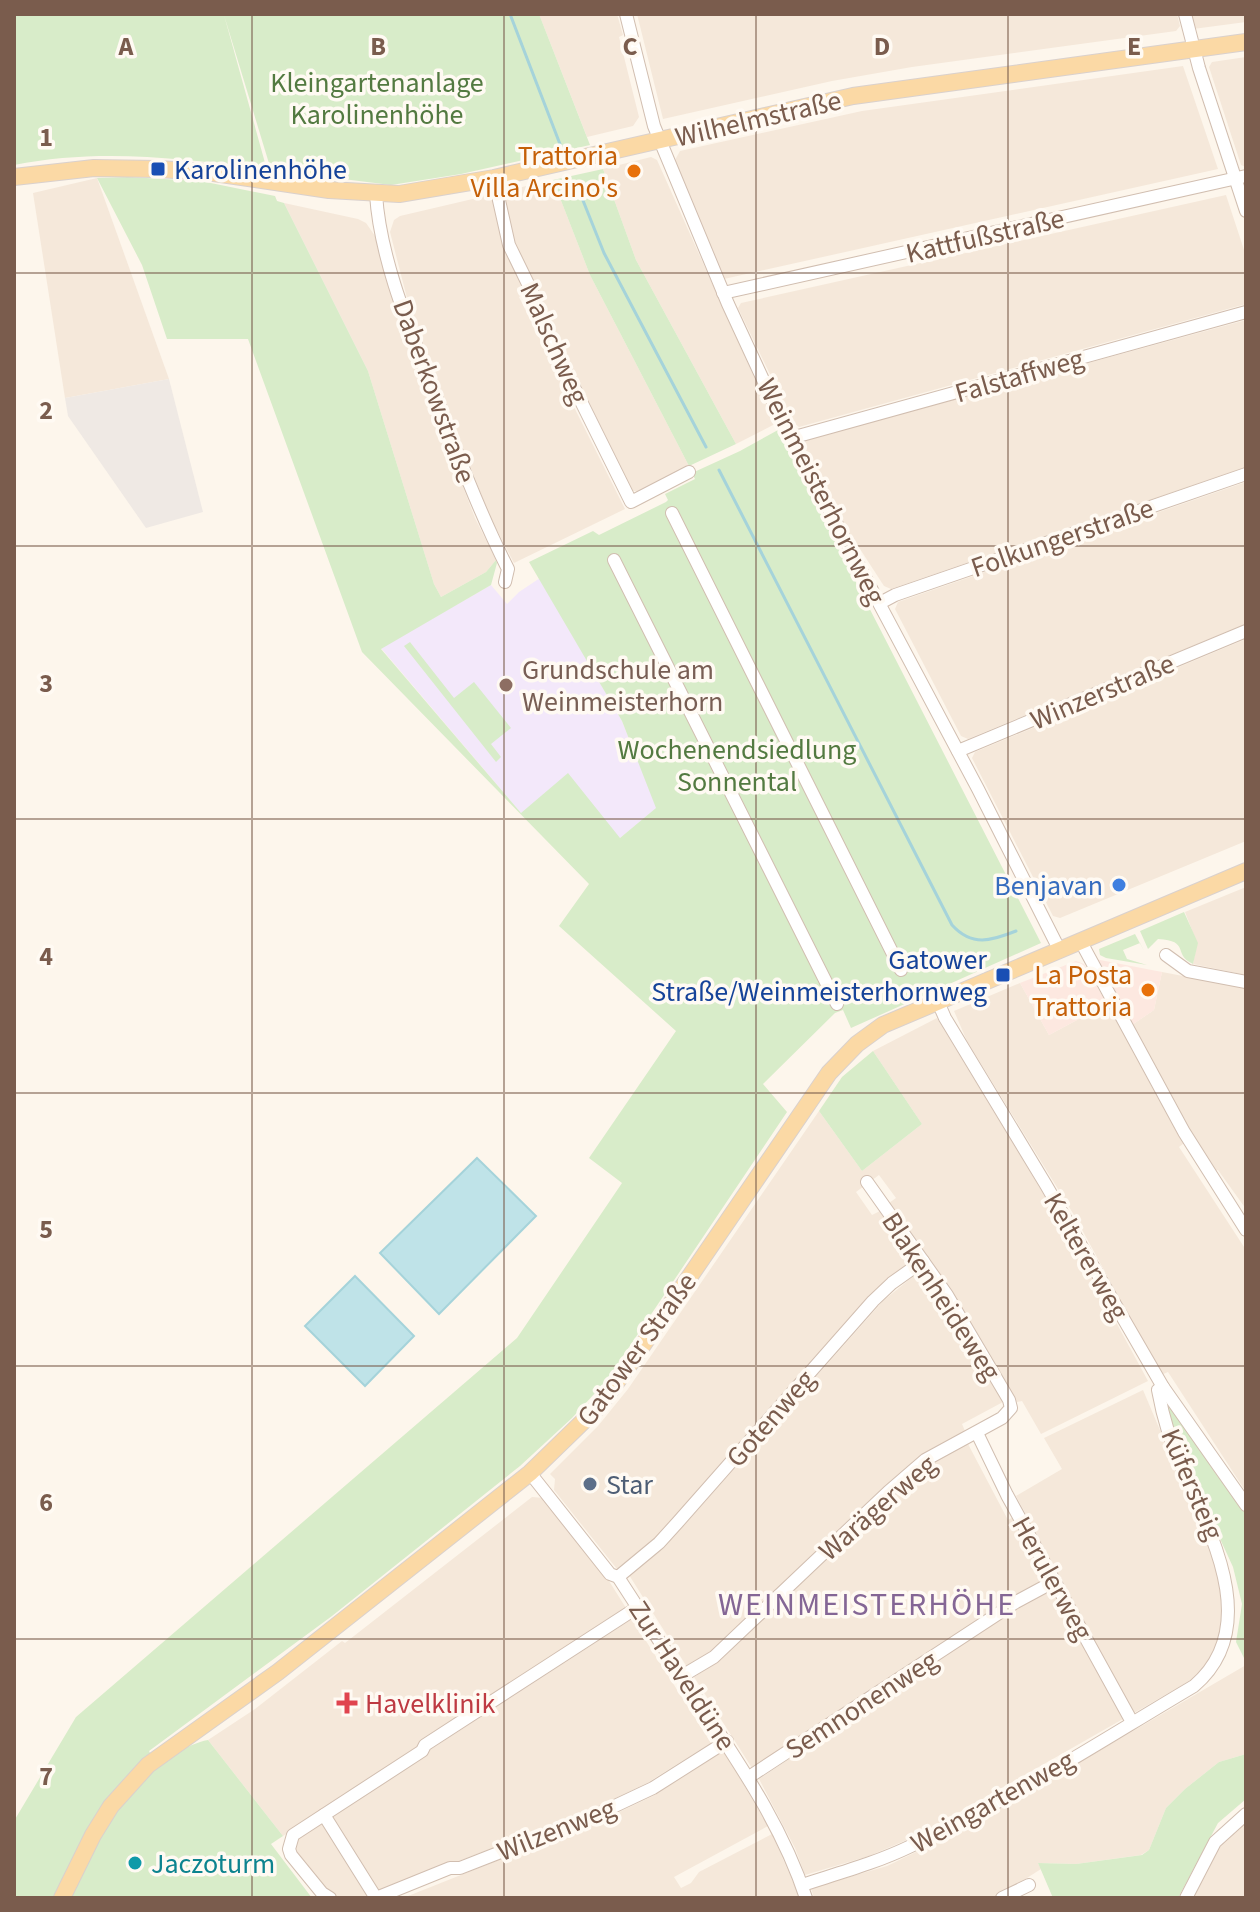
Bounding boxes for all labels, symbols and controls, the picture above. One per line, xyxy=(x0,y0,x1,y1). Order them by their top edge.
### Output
text: A xyxy=(118,28,135,65)
text: B xyxy=(370,28,386,65)
text: C xyxy=(622,28,638,65)
text: D xyxy=(874,28,890,65)
text: E xyxy=(1127,28,1141,65)
park label: Kleingartenanlage Karolinenhöhe xyxy=(270,63,484,135)
street label: Wilhelmstraße xyxy=(671,80,845,158)
text: 1 xyxy=(39,119,53,156)
place label: Trattoria Villa Arcino's xyxy=(471,136,618,208)
place label: Karolinenhöhe xyxy=(174,150,347,190)
marker: Karolinenhöhe xyxy=(149,160,167,178)
marker: Trattoria Villa Arcino's xyxy=(625,162,643,180)
street label: Kattfußstraße xyxy=(902,198,1068,274)
street label: Malschweg xyxy=(510,276,599,411)
street label: Daberkowstraße xyxy=(382,294,486,489)
street label: Falstaffweg xyxy=(950,339,1088,413)
street label: Weinmeisterhornweg xyxy=(747,371,895,612)
text: 2 xyxy=(39,392,53,429)
street label: Folkungerstraße xyxy=(966,488,1159,588)
street label: Winzerstraße xyxy=(1024,644,1181,740)
place label: Grundschule am Weinmeisterhorn xyxy=(522,650,723,722)
text: 3 xyxy=(39,665,53,702)
marker: Grundschule am Weinmeisterhorn xyxy=(497,676,515,694)
park label: Wochenendsiedlung Sonnental xyxy=(618,730,856,802)
place label: Benjavan xyxy=(994,866,1103,906)
marker: Benjavan xyxy=(1110,876,1128,894)
text: 4 xyxy=(39,938,53,975)
place label: Gatower Straße/Weinmeisterhornweg xyxy=(651,940,987,1012)
place label: La Posta Trattoria xyxy=(1032,955,1132,1027)
marker: Gatower Straße/Weinmeisterhornweg xyxy=(994,966,1012,984)
marker: La Posta Trattoria xyxy=(1139,981,1157,999)
street label: Keltererweg xyxy=(1033,1185,1139,1328)
street label: Blakenheideweg xyxy=(872,1204,1011,1389)
text: 5 xyxy=(39,1211,53,1248)
street label: Gatower Straße xyxy=(567,1264,706,1435)
street label: Gotenweg xyxy=(717,1361,825,1476)
street label: Küfersteig xyxy=(1151,1422,1233,1546)
street label: Warägerweg xyxy=(810,1445,945,1570)
place label: Star xyxy=(606,1465,653,1505)
marker: Star xyxy=(581,1475,599,1493)
text: 6 xyxy=(39,1484,53,1521)
street label: Herulerweg xyxy=(1002,1509,1103,1648)
district label: WEINMEISTERHÖHE xyxy=(718,1582,1016,1628)
street label: Zur Haveldüne xyxy=(619,1593,746,1758)
street label: Semnonenweg xyxy=(777,1640,946,1769)
place label: Havelklinik xyxy=(365,1684,495,1724)
marker: Havelklinik xyxy=(336,1692,358,1714)
street label: Weingartenweg xyxy=(903,1740,1082,1863)
text: 7 xyxy=(39,1758,53,1795)
street label: Wilzenweg xyxy=(491,1788,622,1872)
place label: Jaczoturm xyxy=(151,1844,275,1884)
marker: Jaczoturm xyxy=(126,1854,144,1872)

